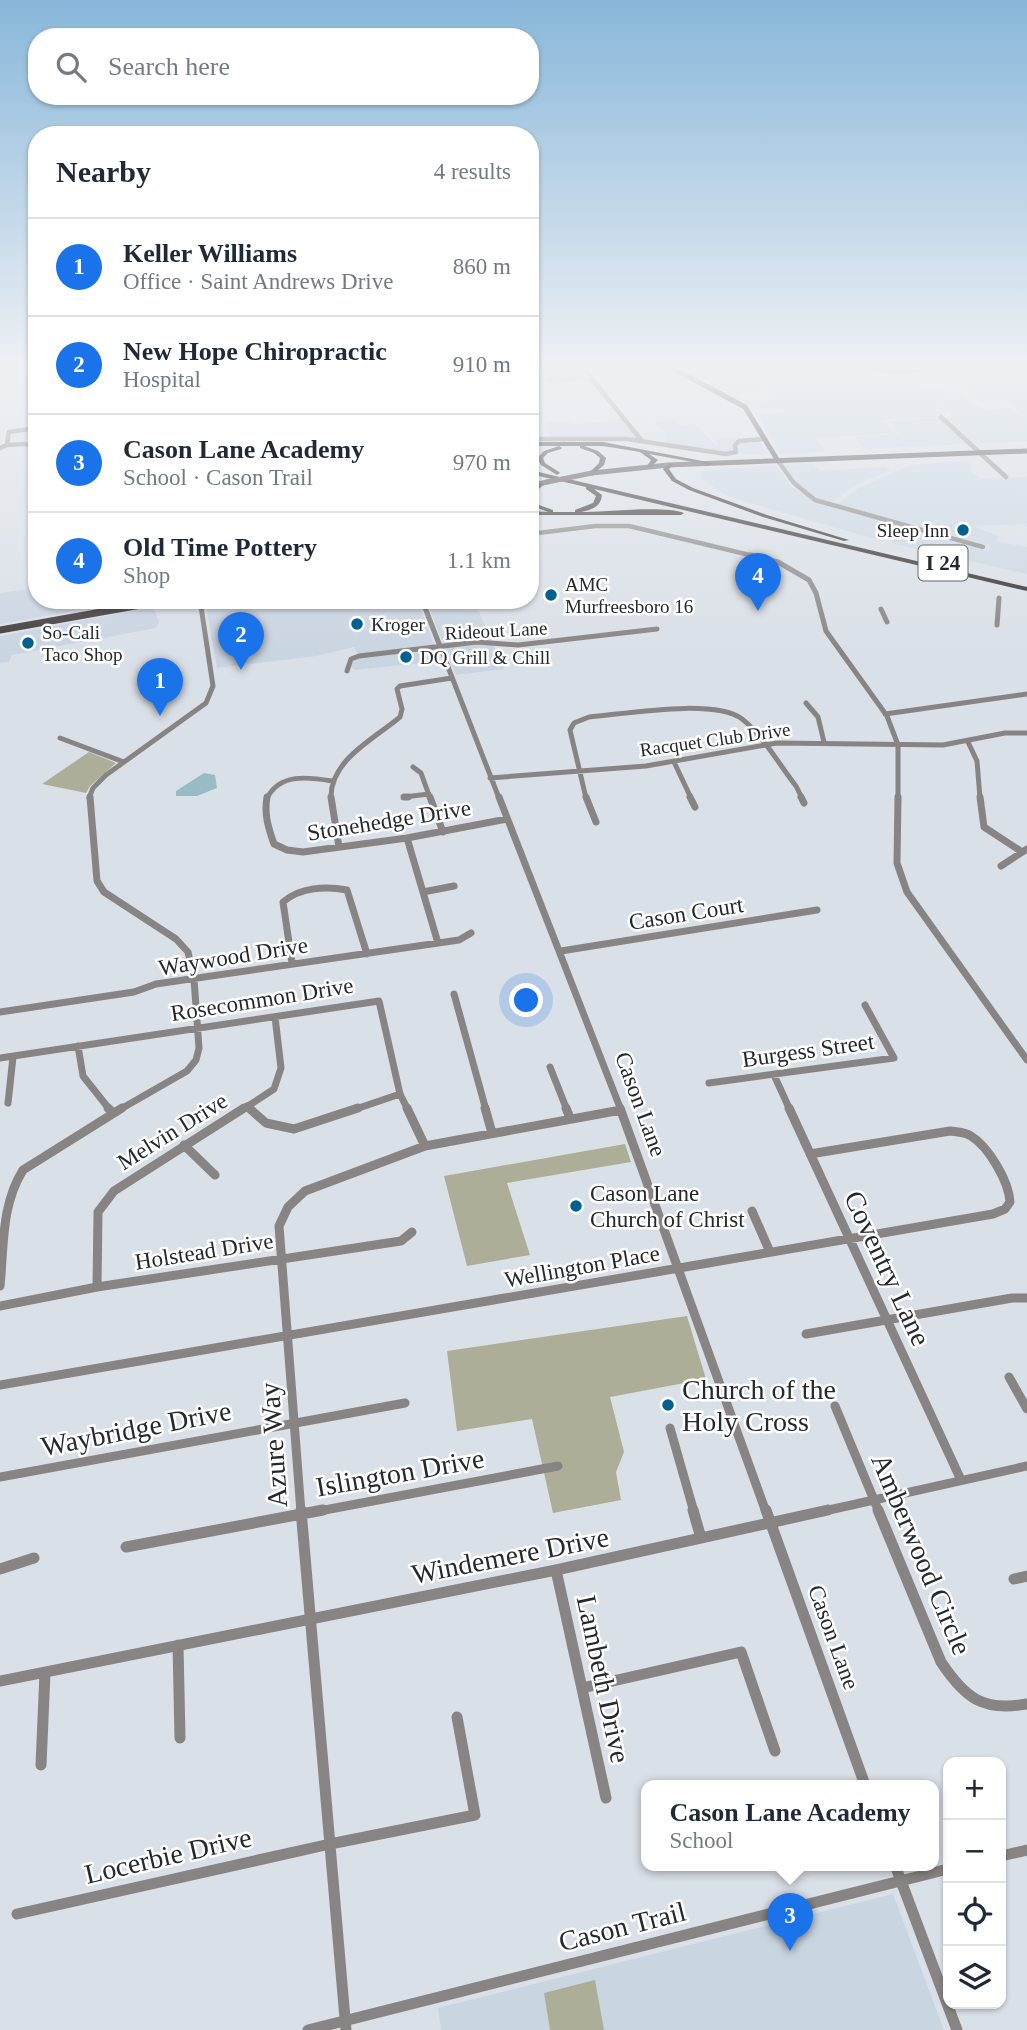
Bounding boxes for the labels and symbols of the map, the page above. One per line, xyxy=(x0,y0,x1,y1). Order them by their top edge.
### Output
place label: Sleep Inn xyxy=(877,520,949,541)
marker: Sleep Inn xyxy=(955,522,971,538)
road number: I 24 xyxy=(918,546,968,580)
pin: 4 xyxy=(735,553,781,611)
place label: AMC Murfreesboro 16 xyxy=(565,574,693,617)
marker: AMC Murfreesboro 16 xyxy=(543,587,559,603)
pin: 2 xyxy=(218,612,264,670)
place label: Kroger xyxy=(371,614,425,635)
marker: Kroger xyxy=(349,616,365,632)
street label: Rideout Lane xyxy=(444,617,548,644)
place label: So-Cali Taco Shop xyxy=(42,622,122,665)
marker: So-Cali Taco Shop xyxy=(20,635,36,651)
place label: DQ Grill & Chill xyxy=(420,647,550,668)
marker: DQ Grill & Chill xyxy=(398,649,414,665)
pin: 1 xyxy=(137,658,183,716)
street label: Racquet Club Drive xyxy=(638,719,792,760)
street label: Stonehedge Drive xyxy=(305,795,473,846)
street label: Cason Court xyxy=(627,892,746,935)
street label: Waywood Drive xyxy=(157,932,310,981)
street label: Rosecommon Drive xyxy=(169,973,355,1026)
your location xyxy=(509,983,543,1017)
street label: Burgess Street xyxy=(740,1029,876,1072)
street label: Cason Lane xyxy=(610,1049,671,1160)
street label: Melvin Drive xyxy=(113,1088,232,1175)
place label: Cason Lane Church of Christ xyxy=(590,1181,745,1232)
street label: Coventry Lane xyxy=(838,1186,937,1351)
marker: Cason Lane Church of Christ xyxy=(568,1198,584,1214)
street label: Holstead Drive xyxy=(133,1228,275,1275)
street label: Wellington Place xyxy=(503,1241,662,1292)
place label: Church of the Holy Cross xyxy=(682,1374,836,1437)
street label: Azure Way xyxy=(254,1381,293,1509)
street label: Waybridge Drive xyxy=(38,1395,234,1462)
marker: Church of the Holy Cross xyxy=(660,1397,676,1413)
street label: Islington Drive xyxy=(314,1442,487,1503)
street label: Amberwood Circle xyxy=(865,1449,978,1659)
street label: Windemere Drive xyxy=(409,1521,611,1590)
street label: Cason Lane xyxy=(803,1582,864,1693)
street label: Lambeth Drive xyxy=(571,1593,636,1766)
street label: Locerbie Drive xyxy=(82,1821,255,1890)
pin: 3 xyxy=(767,1893,813,1951)
street label: Cason Trail xyxy=(555,1896,689,1957)

